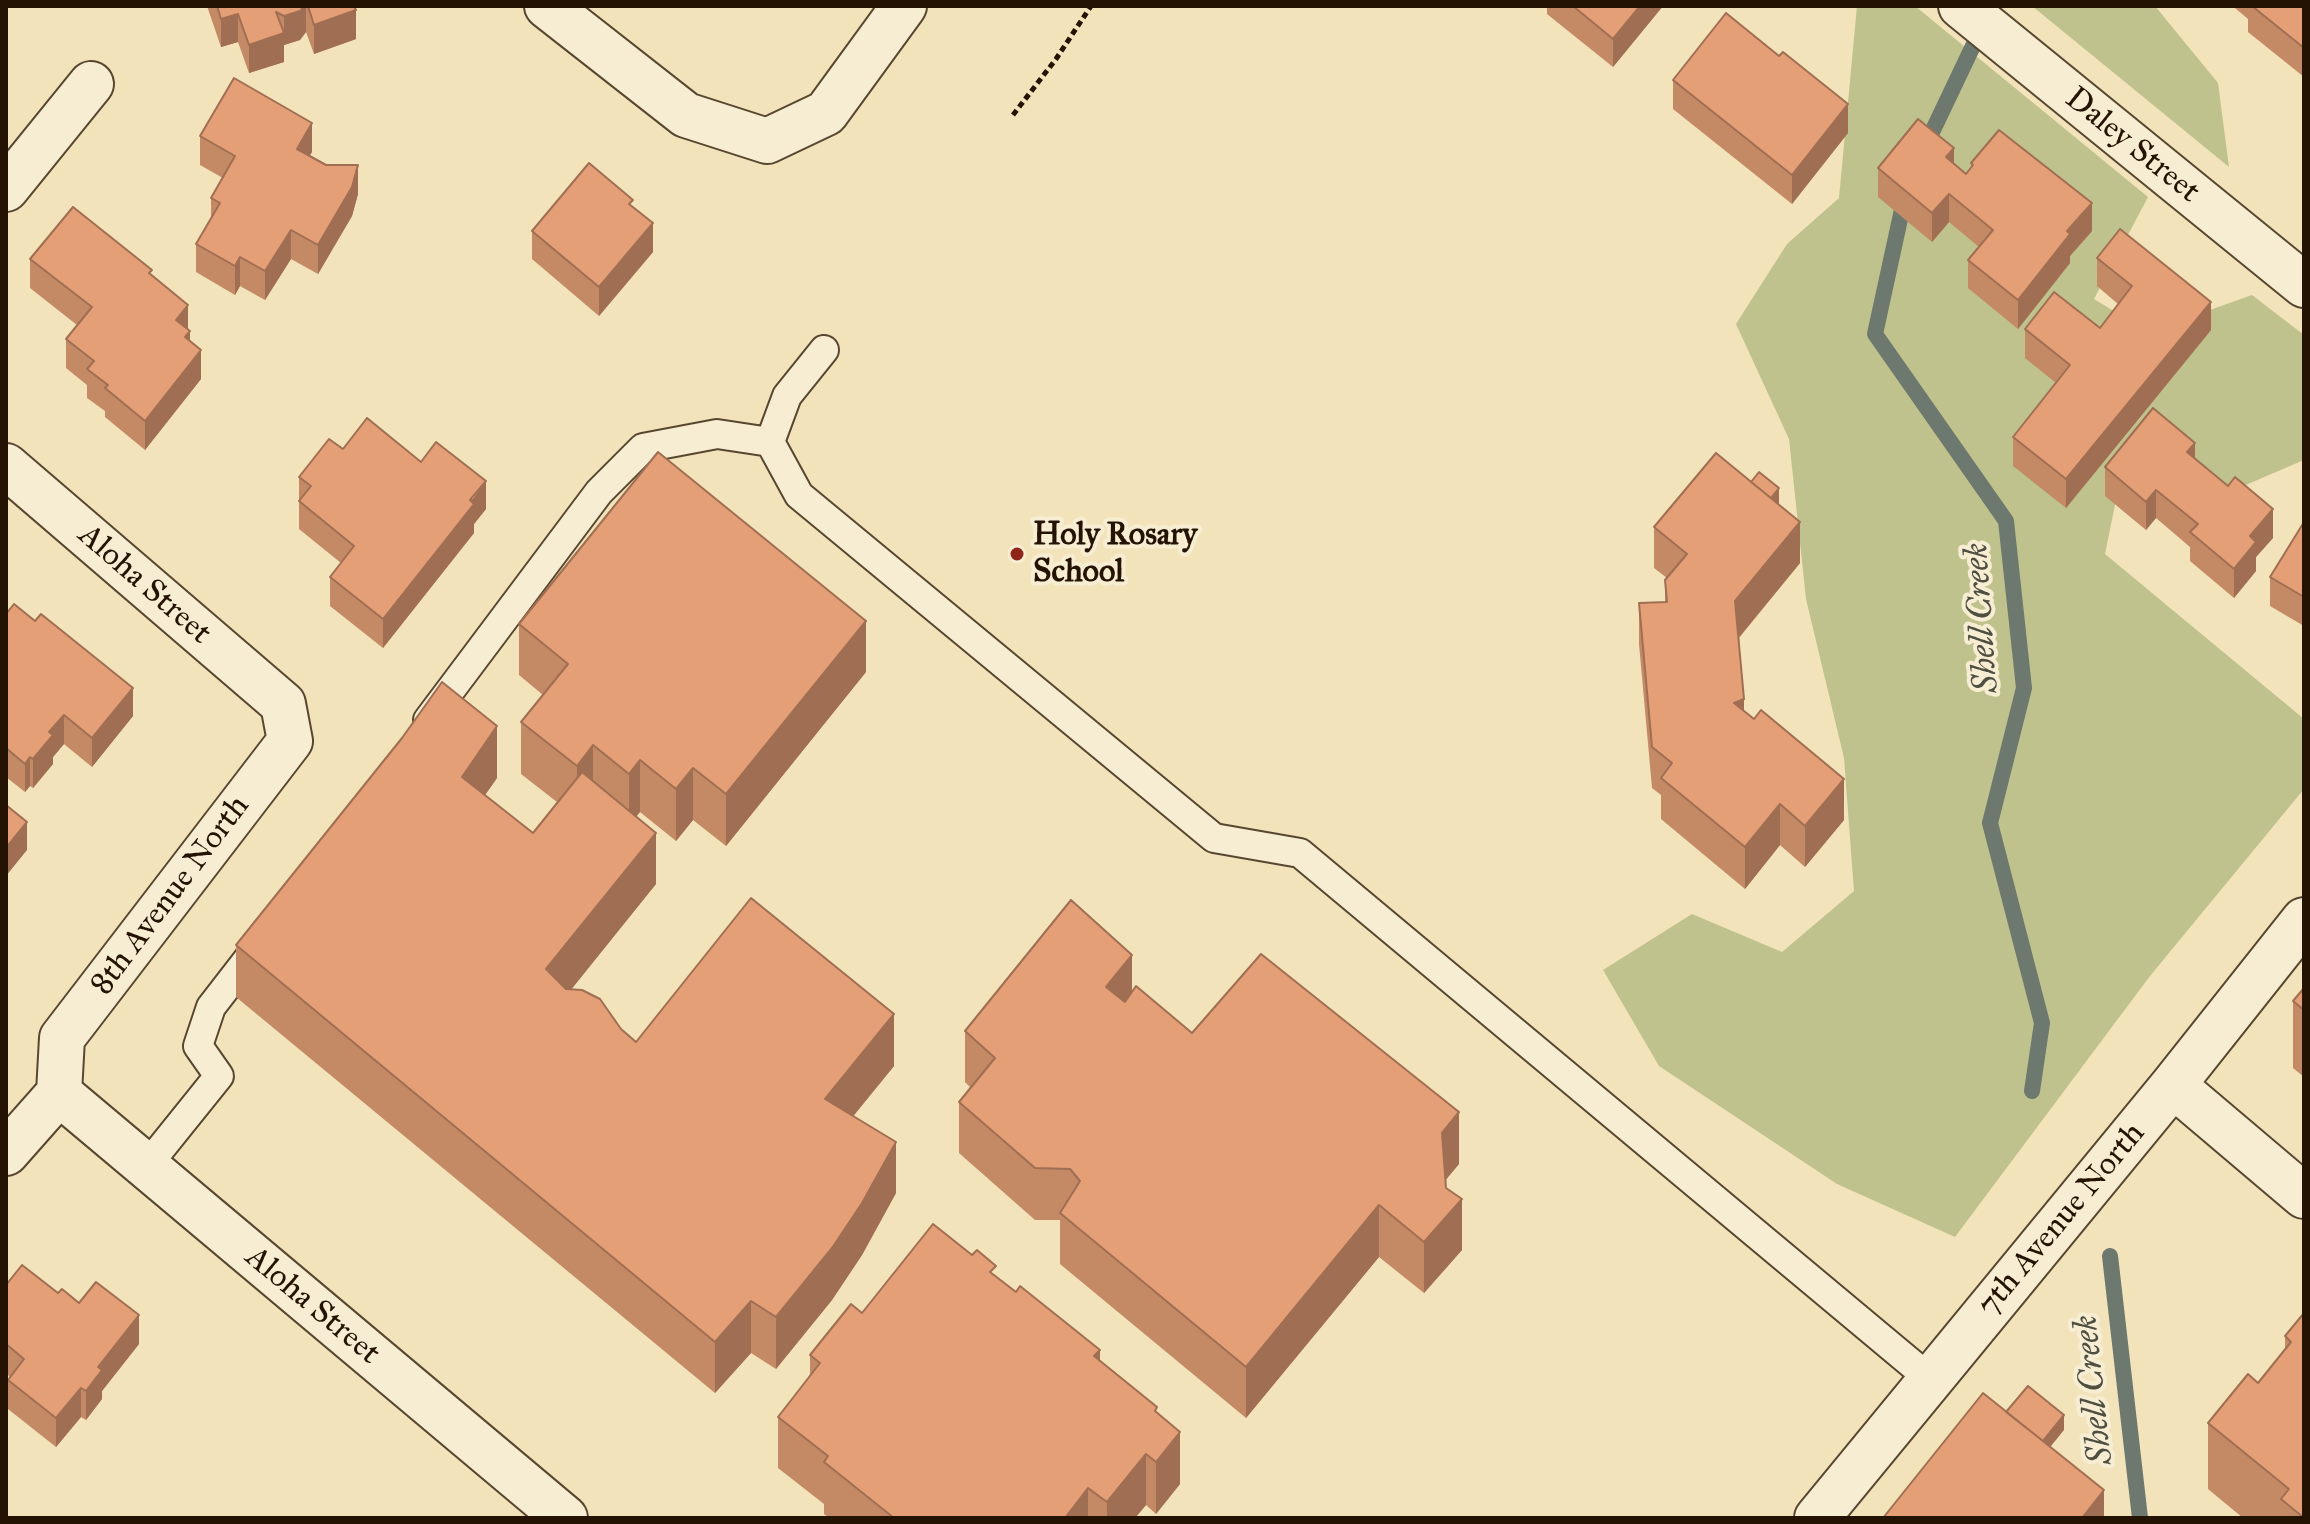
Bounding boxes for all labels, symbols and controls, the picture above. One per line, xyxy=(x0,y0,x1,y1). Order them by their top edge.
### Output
street label: Daley Street xyxy=(2057,80,2207,212)
street label: Aloha Street xyxy=(70,517,218,653)
place label: Holy Rosary School xyxy=(1033,517,1197,592)
water label: Shell Creek xyxy=(1957,542,2009,694)
marker: Holy Rosary School xyxy=(1008,545,1026,563)
street label: 8th Avenue North xyxy=(83,789,259,1003)
street label: 7th Avenue North xyxy=(1970,1116,2154,1324)
street label: Aloha Street xyxy=(237,1239,387,1373)
water label: Shell Creek xyxy=(2067,1313,2123,1467)

